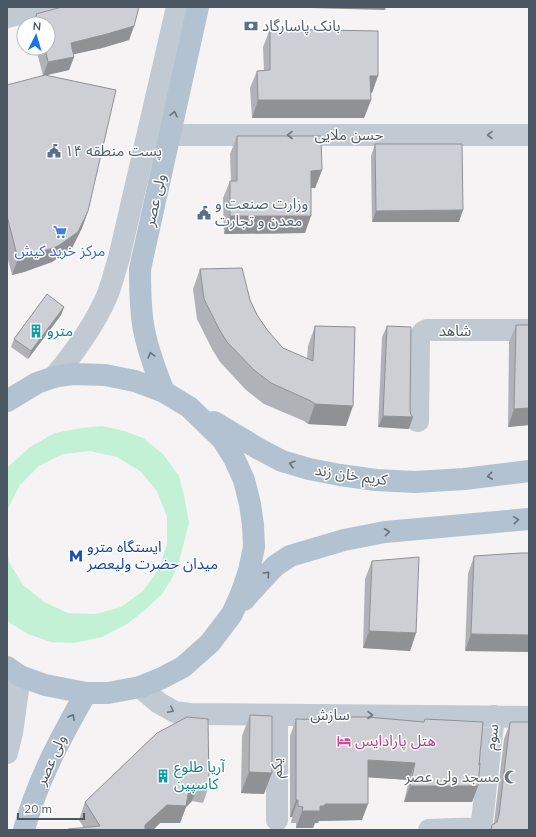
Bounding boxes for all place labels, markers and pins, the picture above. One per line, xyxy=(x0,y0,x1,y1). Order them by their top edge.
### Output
place label: بانک پاسارگاد xyxy=(262,16,341,36)
bank icon: بانک پاسارگاد xyxy=(243,18,259,34)
place label: پست منطقه ۱۴ xyxy=(65,141,162,161)
public building icon: پست منطقه ۱۴ xyxy=(46,143,62,159)
place label: وزارت صنعت و معدن و تجارت xyxy=(215,194,308,230)
public building icon: وزارت صنعت و معدن و تجارت xyxy=(196,205,212,221)
supermarket icon: مرکز خرید کیش xyxy=(52,224,68,240)
place label: مرکز خرید کیش xyxy=(15,241,105,260)
place label: مترو xyxy=(47,321,73,340)
building icon: مترو xyxy=(28,323,44,339)
place label: ایستگاه مترو میدان حضرت ولیعصر xyxy=(86,537,218,573)
metro station icon: ایستگاه مترو میدان حضرت ولیعصر xyxy=(68,548,84,564)
place label: هتل پارادایس xyxy=(355,731,436,751)
hotel icon: هتل پارادایس xyxy=(336,733,352,749)
place label: آریا طلوع کاسپین xyxy=(174,757,225,794)
place label: مسجد ولی عصر xyxy=(404,767,500,786)
building icon: آریا طلوع کاسپین xyxy=(155,768,171,784)
mosque icon: مسجد ولی عصر xyxy=(503,769,519,785)

